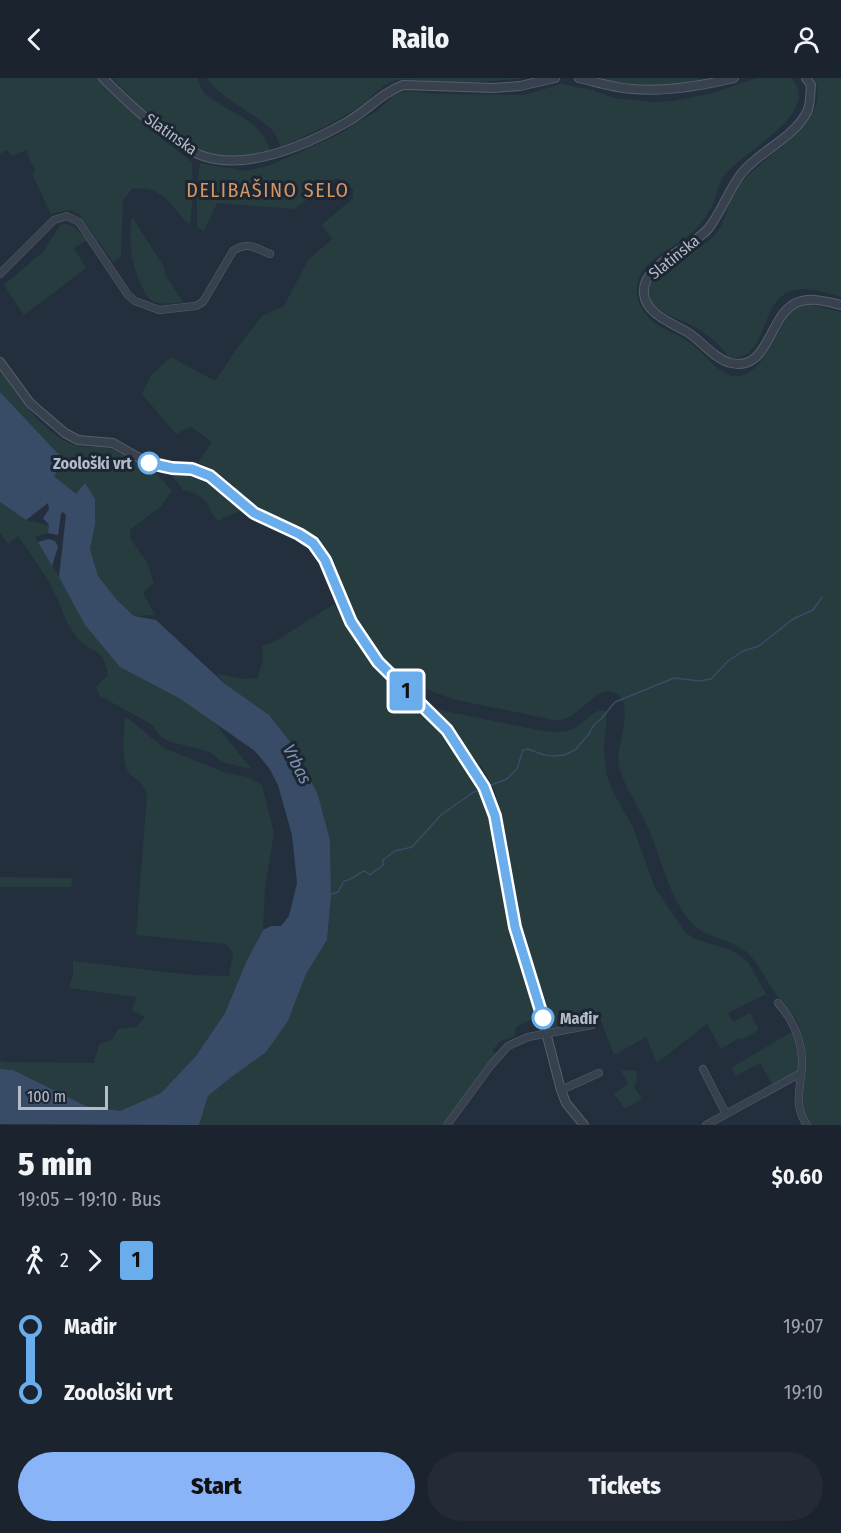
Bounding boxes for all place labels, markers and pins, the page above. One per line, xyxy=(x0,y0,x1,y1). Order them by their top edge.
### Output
marker: Zoološki vrt xyxy=(138,452,160,474)
place label: Zoološki vrt xyxy=(53,454,132,473)
marker: Mađir xyxy=(532,1007,554,1029)
place label: Mađir xyxy=(560,1009,598,1028)

